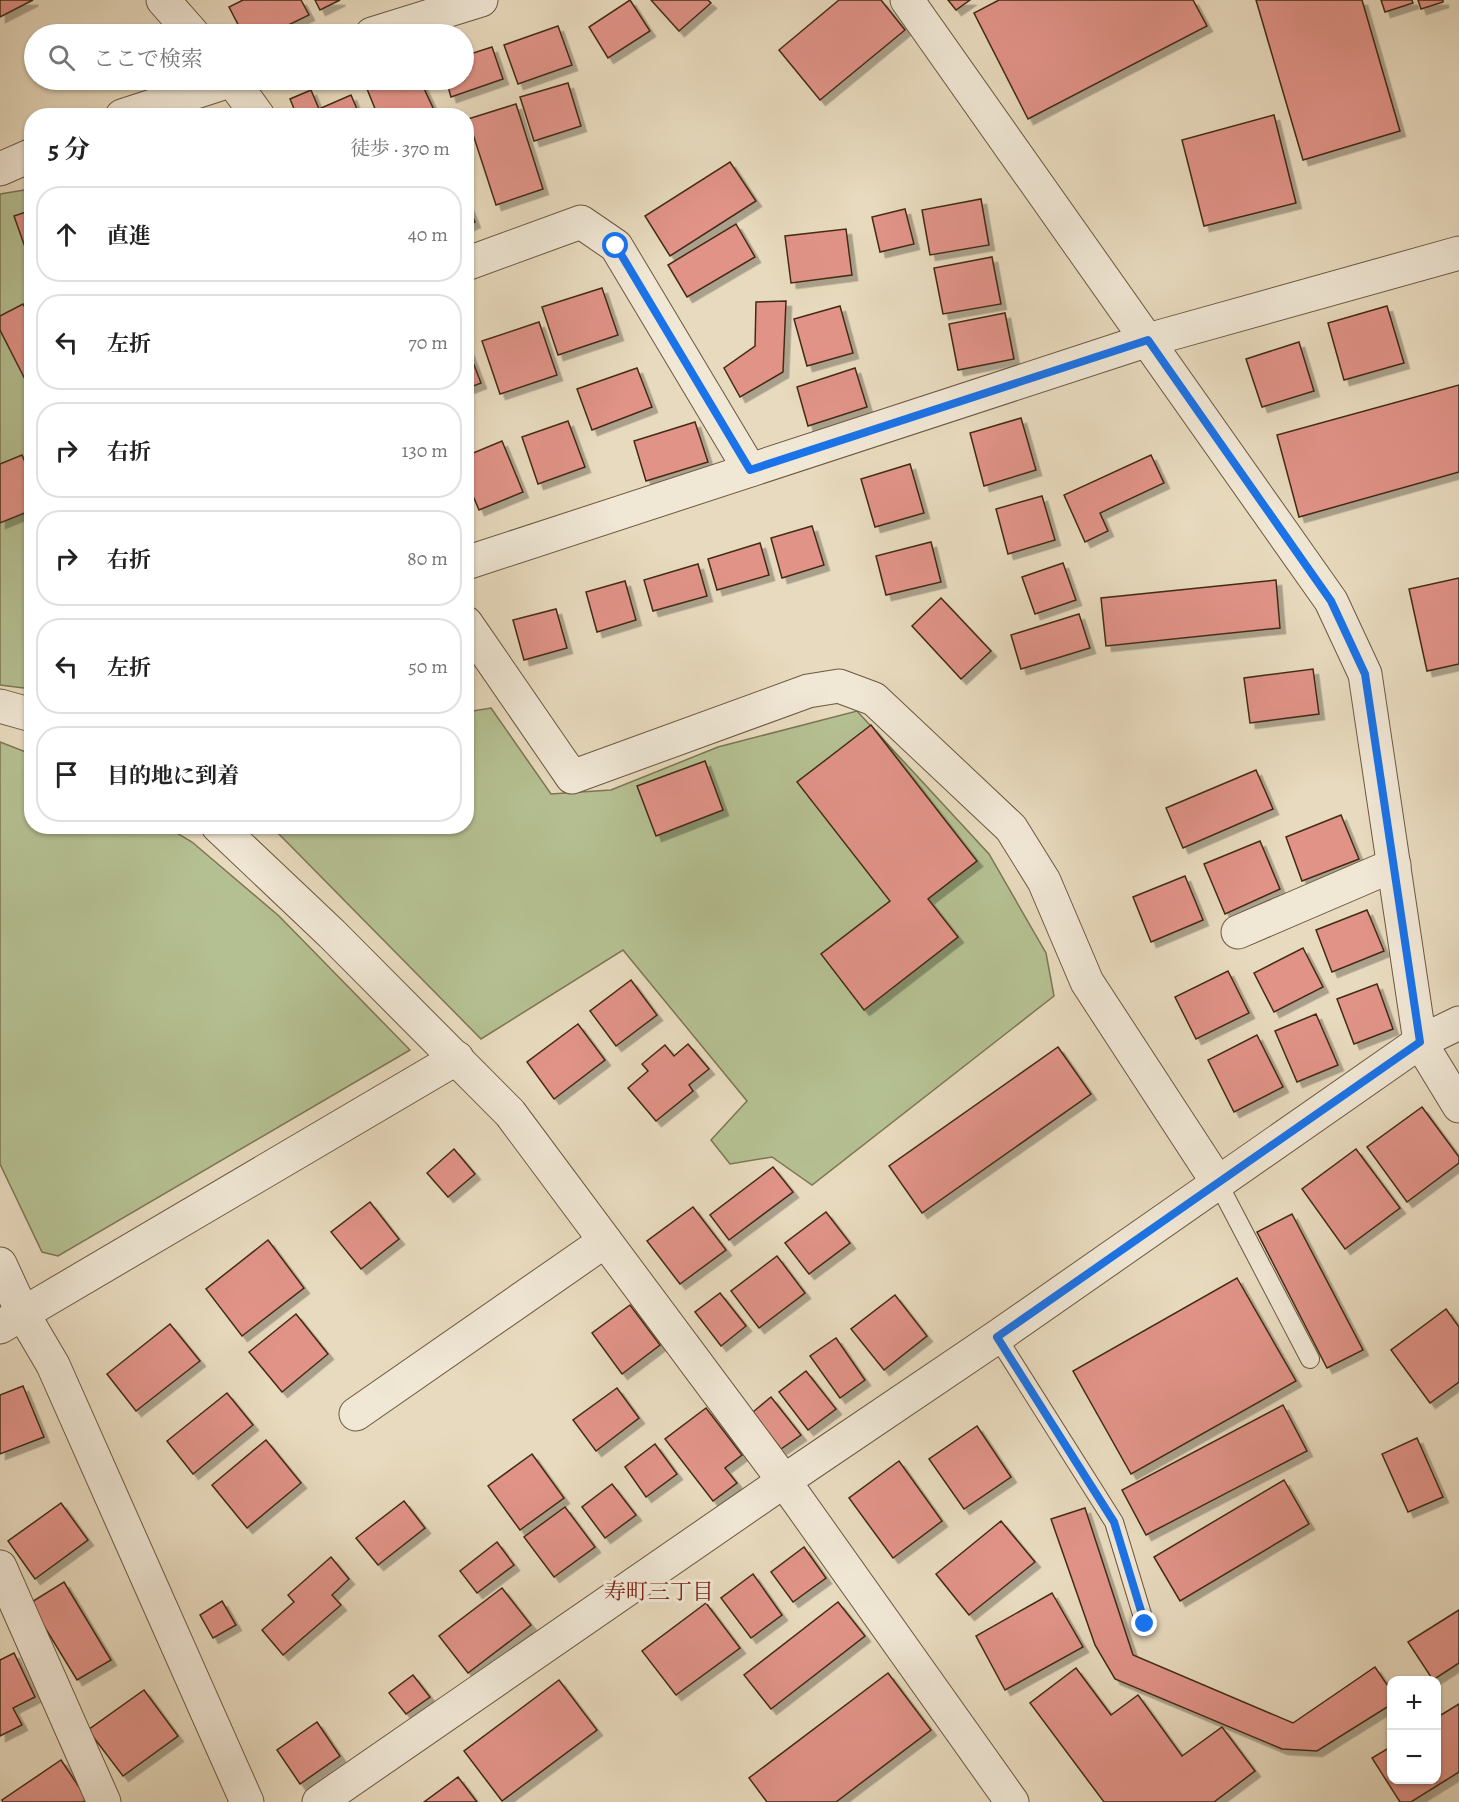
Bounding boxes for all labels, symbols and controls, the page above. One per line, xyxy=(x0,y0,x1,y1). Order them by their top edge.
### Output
search box xyxy=(24,24,474,90)
icon: search xyxy=(45,41,78,74)
text: ここで検索 xyxy=(93,44,203,74)
text: 5 分 xyxy=(48,132,90,167)
text: 徒歩 · 370 m xyxy=(350,135,450,162)
icon: ahead xyxy=(50,218,83,251)
text: 直進 xyxy=(107,221,151,251)
text: 40 m xyxy=(408,221,448,248)
route start xyxy=(602,232,628,258)
icon: left xyxy=(50,326,83,359)
text: 左折 xyxy=(107,329,151,359)
text: 70 m xyxy=(408,329,448,356)
icon: right xyxy=(50,434,83,467)
text: 右折 xyxy=(107,437,151,467)
text: 130 m xyxy=(402,437,448,464)
icon: right xyxy=(50,542,83,575)
text: 右折 xyxy=(107,545,151,575)
text: 80 m xyxy=(407,545,448,572)
icon: left xyxy=(50,650,83,683)
text: 左折 xyxy=(107,653,151,683)
text: 50 m xyxy=(408,653,448,680)
icon: arrive xyxy=(50,758,83,791)
text: 目的地に到着 xyxy=(107,761,239,791)
district label: 寿町三丁目 xyxy=(604,1577,714,1607)
route end xyxy=(1131,1610,1157,1636)
map controls xyxy=(1387,1676,1441,1784)
button: + xyxy=(1387,1676,1441,1730)
button: − xyxy=(1387,1730,1441,1784)

